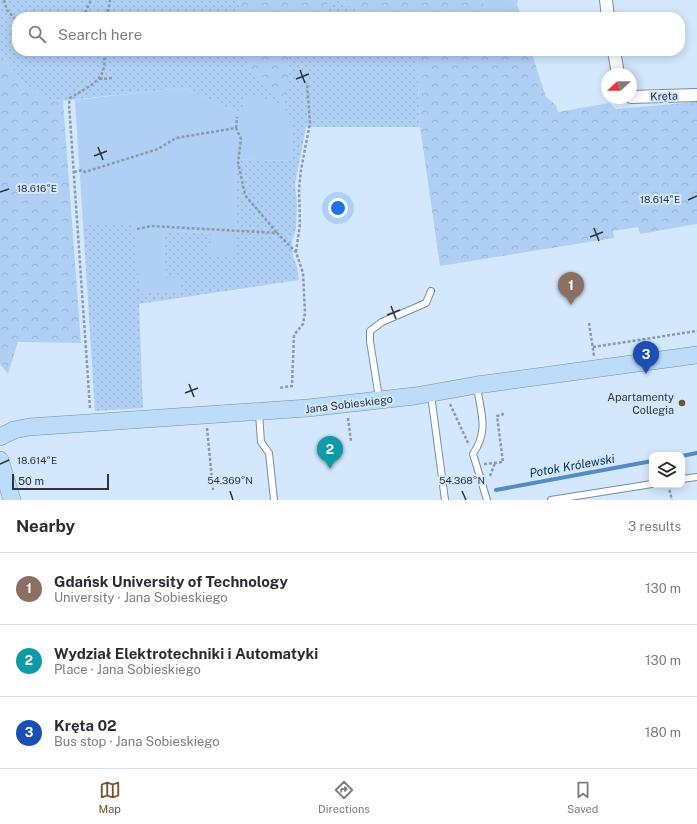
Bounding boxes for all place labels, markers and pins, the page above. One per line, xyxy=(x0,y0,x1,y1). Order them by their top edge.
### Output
pin: 1 xyxy=(558,272,584,305)
pin: 3 xyxy=(633,341,659,374)
place label: Apartamenty Collegia xyxy=(607,391,674,416)
marker: Apartamenty Collegia xyxy=(677,398,687,408)
pin: 2 xyxy=(317,436,343,469)

